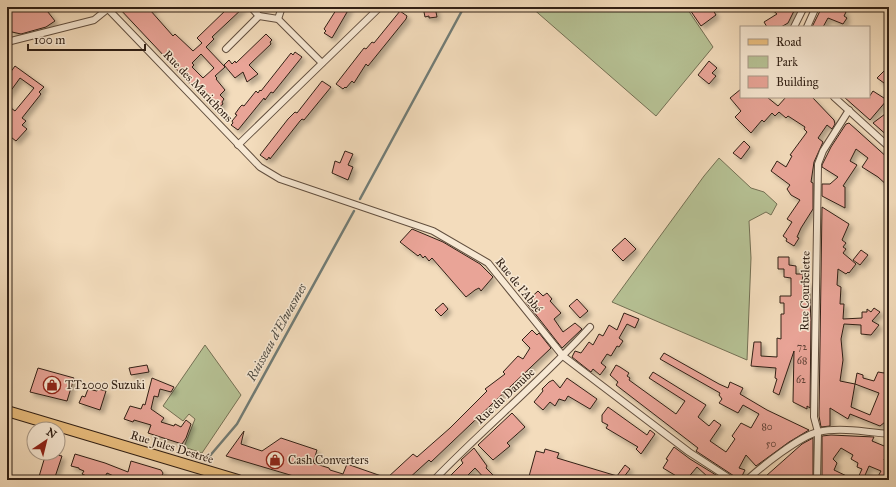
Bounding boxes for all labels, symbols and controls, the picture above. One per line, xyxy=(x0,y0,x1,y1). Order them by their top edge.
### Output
scale bar xyxy=(28,26,145,52)
legend xyxy=(740,26,870,98)
text: 100 m xyxy=(34,33,65,47)
text: Road xyxy=(776,35,802,49)
street label: Rue des Marichons xyxy=(160,47,236,125)
text: Park xyxy=(776,55,798,69)
text: Building xyxy=(776,75,819,90)
street label: Rue Courbelette xyxy=(797,251,813,331)
street label: Rue de l'Abbé xyxy=(493,255,545,315)
water label: Ruisseau d'Elwasmes xyxy=(243,281,310,385)
house number: 72 xyxy=(797,341,807,353)
house number: 68 xyxy=(797,355,807,367)
street label: Rue du Danube xyxy=(473,365,537,427)
house number: 62 xyxy=(796,374,806,386)
shop icon: TT2000 Suzuki xyxy=(42,375,62,395)
place label: TT2000 Suzuki xyxy=(65,378,146,392)
north arrow xyxy=(26,421,66,461)
house number: 80 xyxy=(761,421,773,433)
text: N xyxy=(44,425,60,442)
street label: Rue Jules Destrée xyxy=(129,428,215,467)
house number: 50 xyxy=(766,438,776,450)
shop icon: Cash Converters xyxy=(265,450,285,470)
place label: Cash Converters xyxy=(288,453,369,467)

